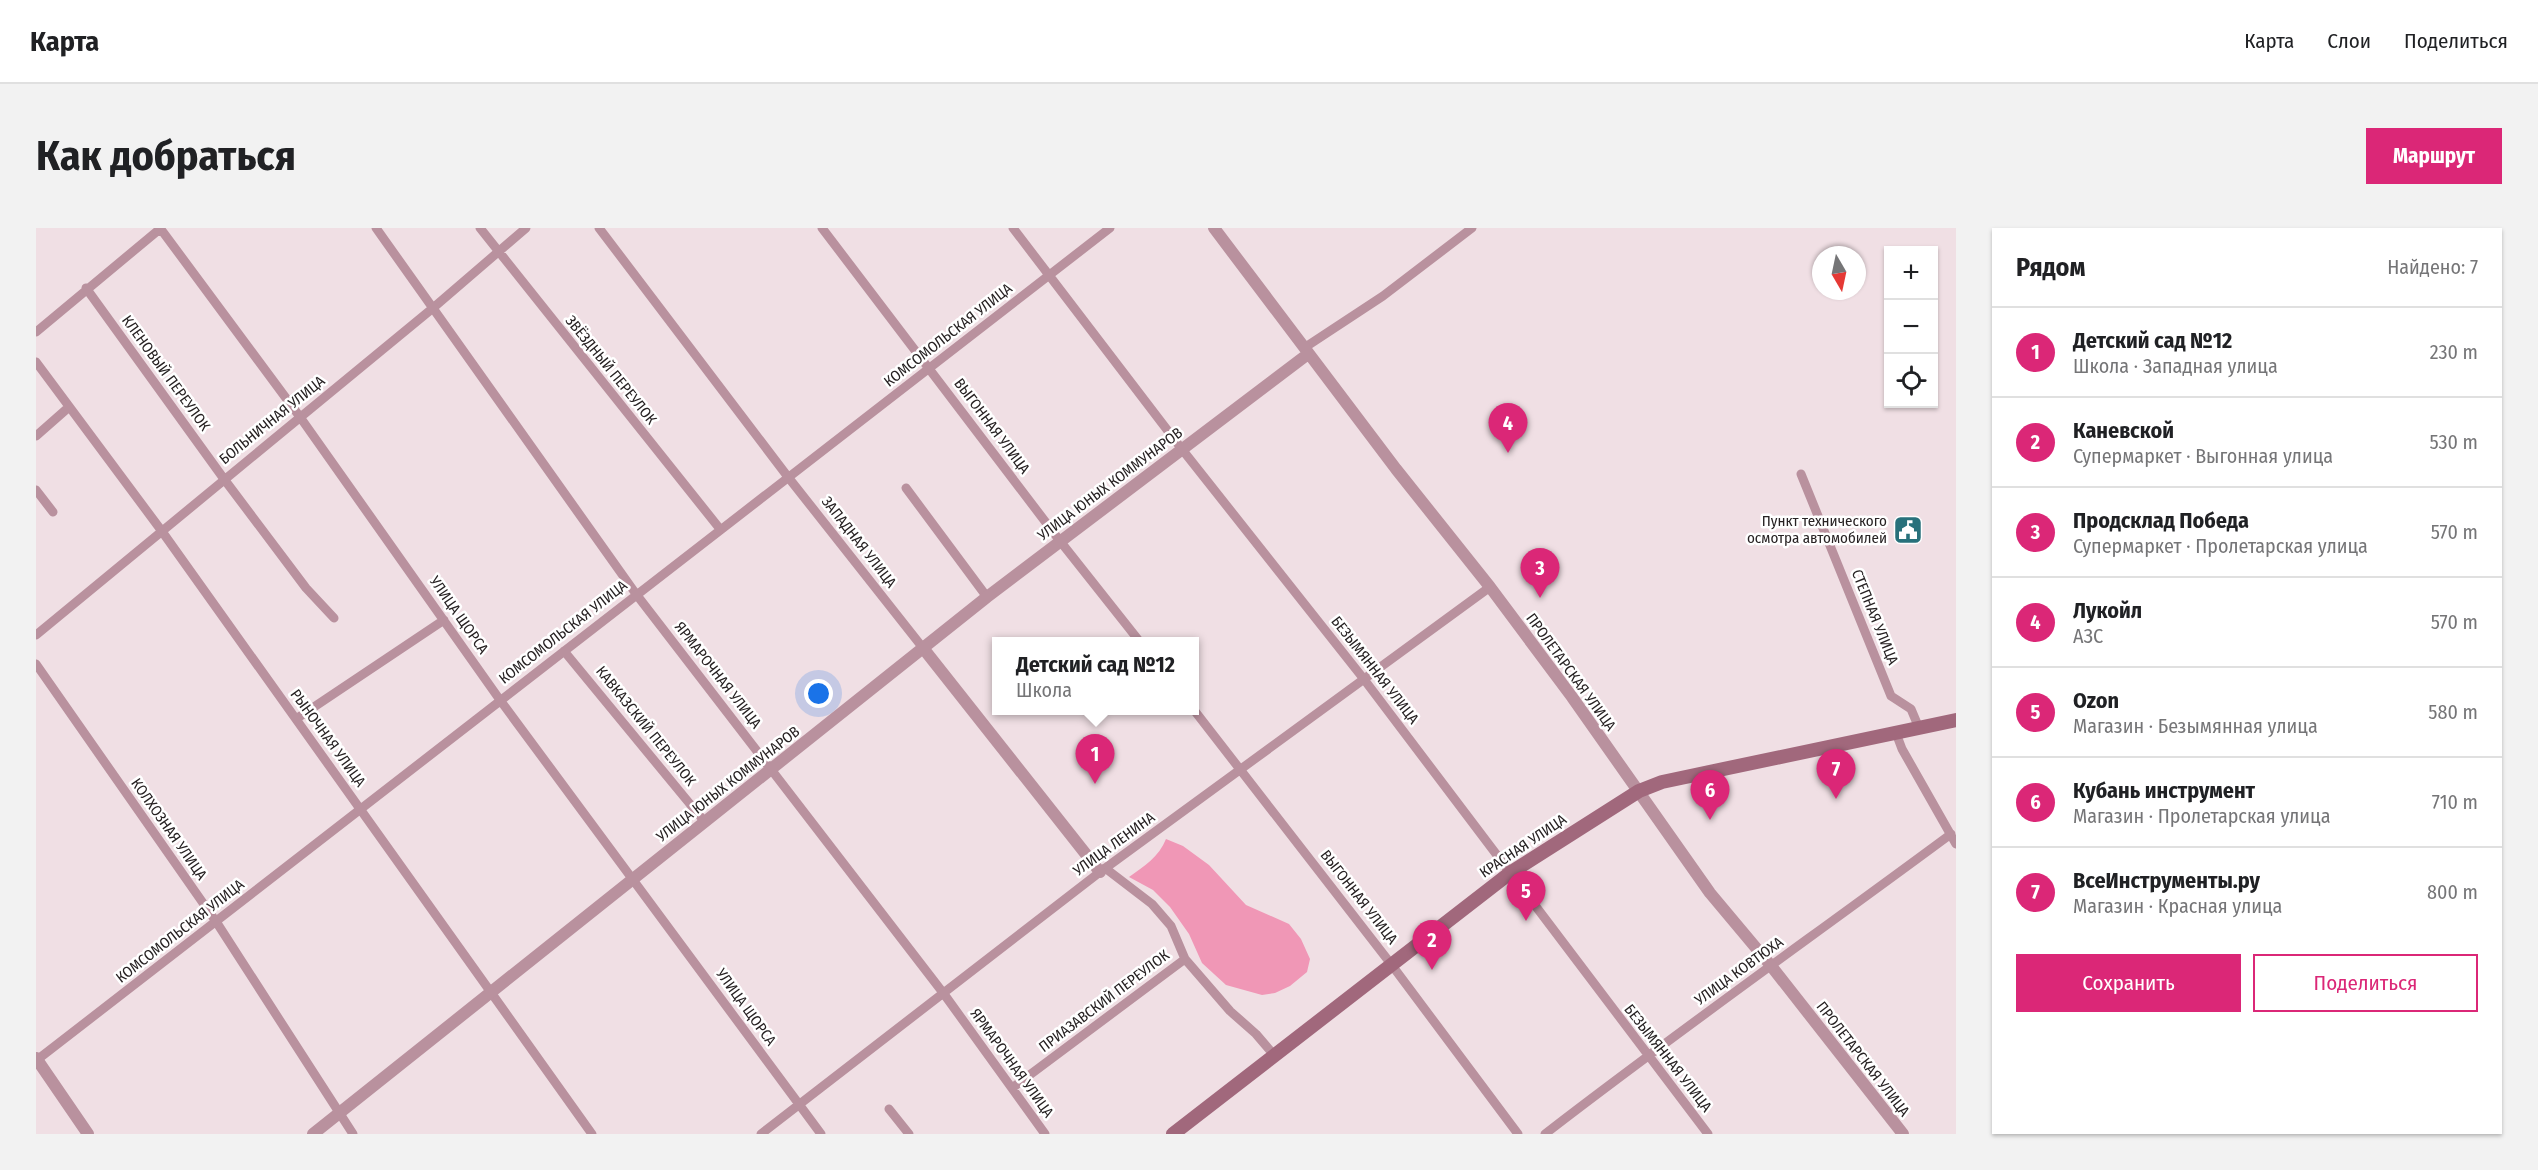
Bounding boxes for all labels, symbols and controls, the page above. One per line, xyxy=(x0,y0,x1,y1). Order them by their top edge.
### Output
text: Карта xyxy=(30,25,99,58)
text: Карта xyxy=(2244,28,2294,54)
text: Слои xyxy=(2327,28,2371,54)
text: Поделиться xyxy=(2404,28,2508,54)
button: Маршрут xyxy=(2366,128,2502,184)
text: Как добраться xyxy=(36,131,296,181)
north arrow xyxy=(1812,246,1866,300)
map controls xyxy=(1884,246,1938,408)
button: + xyxy=(1884,246,1938,300)
text: Рядом xyxy=(2016,252,2085,283)
text: Найдено: 7 xyxy=(2387,255,2478,279)
street label: КОМСОМОЛЬСКАЯ УЛИЦА xyxy=(880,279,1016,391)
button: − xyxy=(1884,300,1938,354)
street label: КЛЕНОВЫЙ ПЕРЕУЛОК xyxy=(118,312,214,434)
street label: ЗВЁЗДНЫЙ ПЕРЕУЛОК xyxy=(562,312,660,428)
text: Детский сад №12 xyxy=(2073,327,2232,354)
text: 1 xyxy=(2031,340,2040,364)
text: 230 m xyxy=(2430,340,2478,364)
button: locate xyxy=(1884,354,1938,408)
text: Школа · Западная улица xyxy=(2073,354,2278,378)
street label: БОЛЬНИЧНАЯ УЛИЦА xyxy=(216,372,328,468)
street label: ВЫГОННАЯ УЛИЦА xyxy=(950,375,1034,477)
pin: 4 xyxy=(1488,404,1528,453)
text: Каневской xyxy=(2073,417,2174,444)
street label: УЛИЦА ЮНЫХ КОММУНАРОВ xyxy=(1033,424,1186,545)
text: 2 xyxy=(2031,430,2040,454)
text: 530 m xyxy=(2429,430,2478,454)
text: Супермаркет · Выгонная улица xyxy=(2073,444,2333,468)
street label: ЗАПАДНАЯ УЛИЦА xyxy=(818,493,900,591)
text: Продсклад Победа xyxy=(2073,507,2249,534)
place label: Пункт технического осмотра автомобилей xyxy=(1747,512,1887,547)
public building icon: Пункт технического осмотра автомобилей xyxy=(1892,514,1924,546)
text: 3 xyxy=(2031,520,2040,544)
text: 570 m xyxy=(2431,520,2478,544)
text: Супермаркет · Пролетарская улица xyxy=(2073,534,2368,558)
pin: 3 xyxy=(1520,548,1560,598)
street label: СТЕПНАЯ УЛИЦА xyxy=(1848,567,1902,667)
street label: УЛИЦА ЩОРСА xyxy=(425,572,492,657)
street label: КОМСОМОЛЬСКАЯ УЛИЦА xyxy=(495,576,631,688)
text: Лукойл xyxy=(2073,597,2142,624)
street label: ПРОЛЕТАРСКАЯ УЛИЦА xyxy=(1522,610,1620,734)
text: 4 xyxy=(2030,610,2041,634)
text: 570 m xyxy=(2431,610,2478,634)
street label: БЕЗЫМЯННАЯ УЛИЦА xyxy=(1327,613,1423,727)
street label: ЯРМАРОЧНАЯ УЛИЦА xyxy=(671,618,765,732)
text: АЗС xyxy=(2073,624,2103,648)
popup xyxy=(992,637,1199,715)
text: Детский сад №12 xyxy=(1016,651,1175,678)
street label: КАВКАЗСКИЙ ПЕРЕУЛОК xyxy=(592,663,700,789)
text: Школа xyxy=(1016,678,1072,702)
your location xyxy=(804,679,833,708)
street label: РЫНОЧНАЯ УЛИЦА xyxy=(287,686,370,790)
text: Ozon xyxy=(2073,687,2119,714)
text: 5 xyxy=(2031,700,2040,724)
text: 580 m xyxy=(2428,700,2478,724)
text: Магазин · Безымянная улица xyxy=(2073,714,2318,738)
street label: УЛИЦА ЮНЫХ КОММУНАРОВ xyxy=(652,722,803,846)
pin: 1 xyxy=(1076,734,1114,784)
pin: 7 xyxy=(1816,750,1856,799)
pin: 6 xyxy=(1690,770,1730,820)
street label: КОЛХОЗНАЯ УЛИЦА xyxy=(127,775,211,883)
text: Кубань инструмент xyxy=(2073,777,2255,804)
text: 6 xyxy=(2030,790,2041,814)
text: 710 m xyxy=(2432,790,2478,814)
text: Магазин · Пролетарская улица xyxy=(2073,804,2330,828)
street label: УЛИЦА ЛЕНИНА xyxy=(1069,808,1158,880)
street label: КРАСНАЯ УЛИЦА xyxy=(1476,810,1570,882)
street label: ВЫГОННАЯ УЛИЦА xyxy=(1317,846,1401,948)
text: ВсеИнструменты.ру xyxy=(2073,867,2260,894)
pin: 5 xyxy=(1506,872,1546,921)
street label: КОМСОМОЛЬСКАЯ УЛИЦА xyxy=(112,875,248,987)
text: 7 xyxy=(2031,880,2040,904)
text: 800 m xyxy=(2427,880,2478,904)
text: Магазин · Красная улица xyxy=(2073,894,2282,918)
pin: 2 xyxy=(1412,920,1452,970)
street label: УЛИЦА КОВТЮХА xyxy=(1691,933,1787,1010)
street label: ПРИАЗАВСКИЙ ПЕРЕУЛОК xyxy=(1035,946,1173,1056)
button: Сохранить xyxy=(2016,954,2241,1012)
button: Поделиться xyxy=(2253,954,2478,1012)
street label: УЛИЦА ЩОРСА xyxy=(712,964,780,1049)
street label: ПРОЛЕТАРСКАЯ УЛИЦА xyxy=(1813,998,1914,1120)
street label: БЕЗЫМЯННАЯ УЛИЦА xyxy=(1620,1001,1716,1115)
street label: ЯРМАРОЧНАЯ УЛИЦА xyxy=(966,1005,1058,1121)

